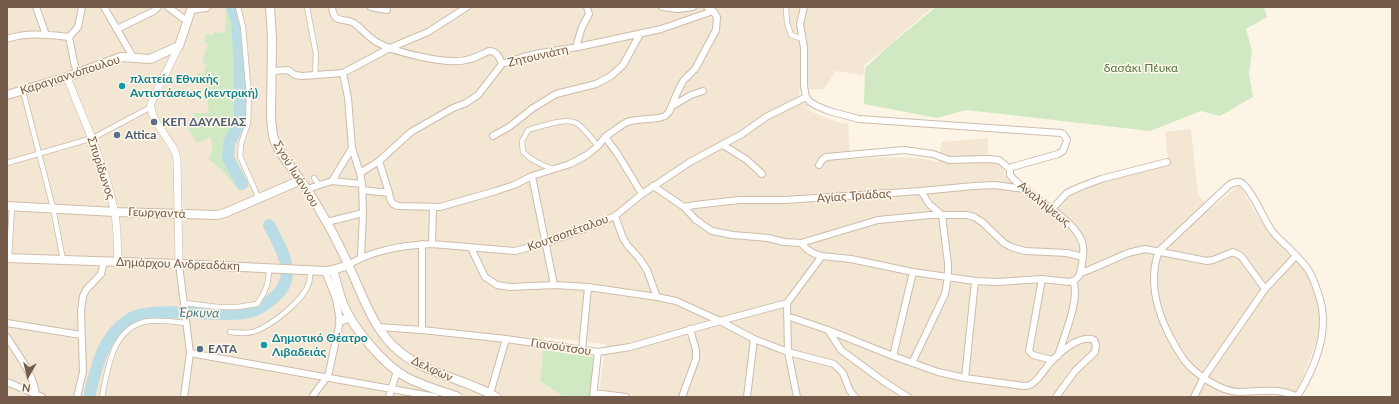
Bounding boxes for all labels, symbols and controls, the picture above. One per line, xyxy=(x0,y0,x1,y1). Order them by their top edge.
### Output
street label: Ζητουνιάτη xyxy=(506,42,570,70)
street label: Καραγιαννόπουλου xyxy=(18,52,122,98)
park label: δασάκι Πέυκα xyxy=(1104,61,1178,75)
place label: πλατεία Εθνικής Αντιστάσεως (κεντρική) xyxy=(130,72,258,100)
marker: πλατεία Εθνικής Αντιστάσεως (κεντρική) xyxy=(117,81,127,91)
place label: ΚΕΠ ΔΑΥΛΕΙΑΣ xyxy=(162,115,246,129)
marker: ΚΕΠ ΔΑΥΛΕΙΑΣ xyxy=(149,117,159,127)
place label: Attica xyxy=(125,128,156,142)
marker: Attica xyxy=(112,130,122,140)
street label: Σπυρίδωνος xyxy=(84,135,118,201)
street label: Σγού Ιωάννου xyxy=(270,138,322,210)
street label: Αναλήψεως xyxy=(1015,178,1073,230)
street label: Αγίας Τριάδας xyxy=(816,186,892,206)
street label: Γεωργαντά xyxy=(128,205,186,221)
street label: Κουτσοπέταλου xyxy=(526,212,610,254)
street label: Δημάρχου Ανδρεαδάκη xyxy=(116,255,240,273)
water label: Έρκυνα xyxy=(179,305,219,321)
place label: Δημοτικό Θέατρο Λιβαδειάς xyxy=(272,331,368,359)
street label: Γιανούτσου xyxy=(530,336,592,358)
marker: Δημοτικό Θέατρο Λιβαδειάς xyxy=(259,340,269,350)
place label: ΕΛΤΑ xyxy=(208,342,237,356)
marker: ΕΛΤΑ xyxy=(195,344,205,354)
street label: Δελφών xyxy=(409,353,455,385)
north arrow xyxy=(8,356,48,396)
text: N xyxy=(21,381,31,395)

